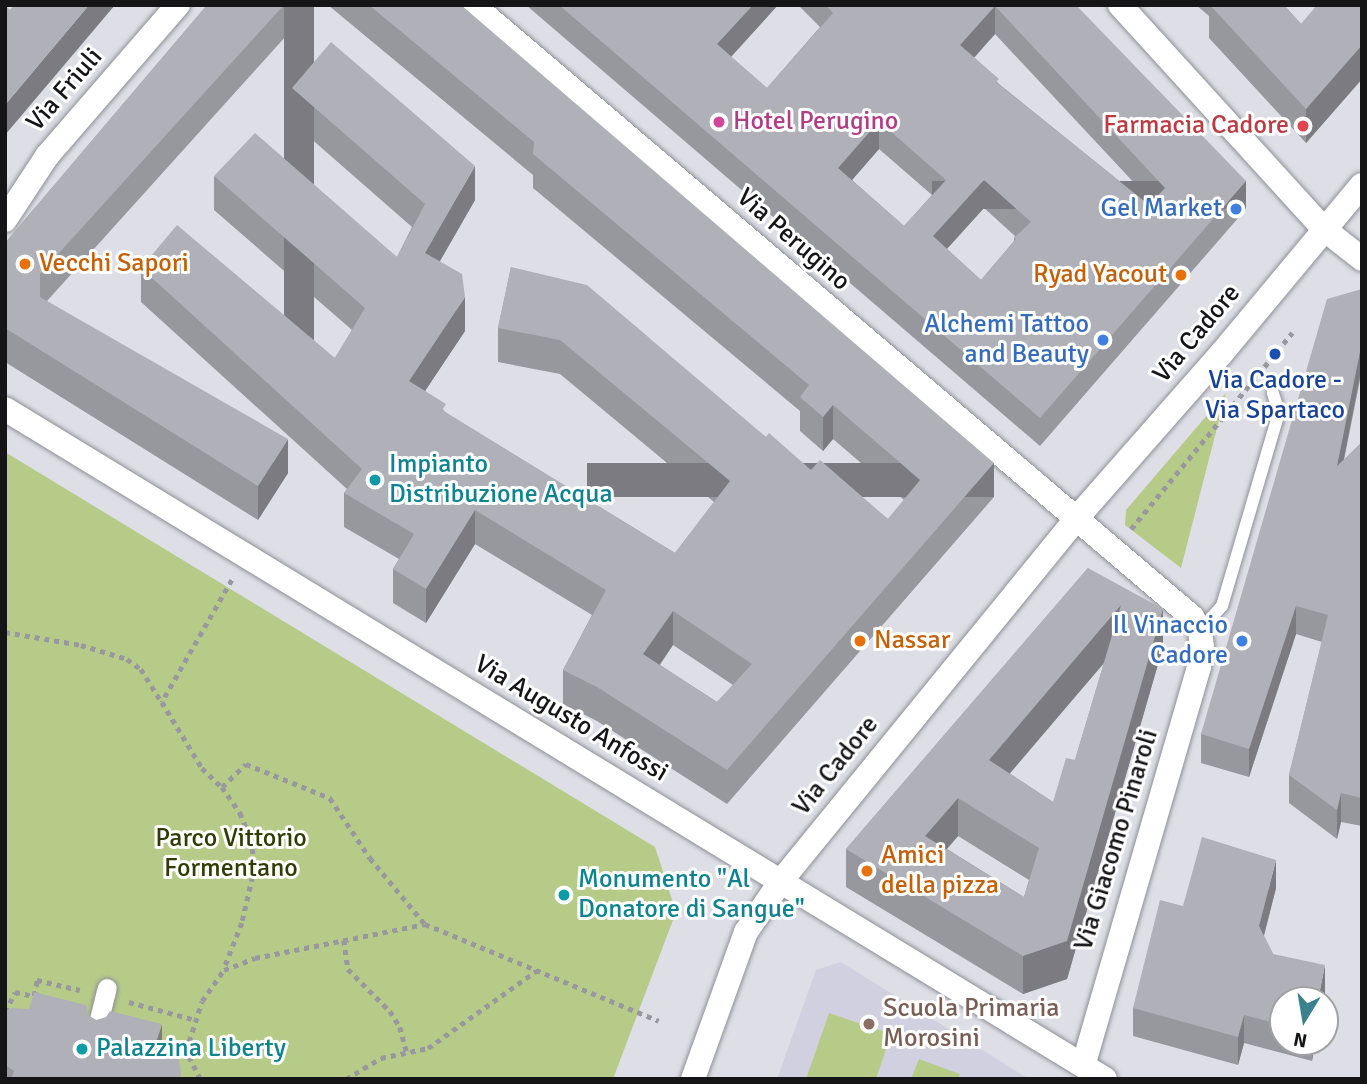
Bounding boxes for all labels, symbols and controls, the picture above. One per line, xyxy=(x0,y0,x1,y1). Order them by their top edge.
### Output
street label: Via Friuli xyxy=(21,42,109,138)
place label: Hotel Perugino xyxy=(733,106,898,138)
place label: Farmacia Cadore xyxy=(1103,110,1289,142)
marker: Hotel Perugino xyxy=(711,114,727,130)
marker: Farmacia Cadore xyxy=(1295,118,1311,134)
street label: Via Perugino xyxy=(730,182,856,298)
place label: Gel Market xyxy=(1101,193,1222,225)
marker: Gel Market xyxy=(1228,201,1244,217)
place label: Vecchi Sapori xyxy=(39,248,189,280)
marker: Vecchi Sapori xyxy=(17,256,33,272)
place label: Ryad Yacout xyxy=(1033,259,1167,291)
marker: Ryad Yacout xyxy=(1173,267,1189,283)
street label: Via Cadore xyxy=(1147,278,1247,390)
place label: Alchemi Tattoo and Beauty xyxy=(924,309,1089,370)
marker: Alchemi Tattoo and Beauty xyxy=(1095,332,1111,348)
marker: Via Cadore - Via Spartaco xyxy=(1267,346,1283,362)
place label: Via Cadore - Via Spartaco xyxy=(1205,365,1345,426)
place label: Impianto Distribuzione Acqua xyxy=(389,449,613,510)
marker: Impianto Distribuzione Acqua xyxy=(367,472,383,488)
place label: Il Vinaccio Cadore xyxy=(1113,610,1228,672)
place label: Nassar xyxy=(874,625,950,657)
marker: Nassar xyxy=(852,633,868,649)
marker: Il Vinaccio Cadore xyxy=(1234,633,1250,649)
street label: Via Augusto Anfossi xyxy=(469,649,673,789)
street label: Via Cadore xyxy=(786,710,886,822)
street label: Via Giacomo Pinaroli xyxy=(1069,726,1165,954)
park label: Parco Vittorio Formentano xyxy=(155,823,307,884)
place label: Amici della pizza xyxy=(881,840,999,902)
marker: Amici della pizza xyxy=(859,863,875,879)
place label: Monumento "Al Donatore di Sangue" xyxy=(578,864,805,926)
marker: Monumento "Al Donatore di Sangue" xyxy=(556,887,572,903)
north arrow xyxy=(1269,986,1339,1056)
place label: Scuola Primaria Morosini xyxy=(883,993,1060,1054)
marker: Scuola Primaria Morosini xyxy=(861,1016,877,1032)
text: N xyxy=(1292,1027,1309,1053)
place label: Palazzina Liberty xyxy=(96,1033,286,1065)
marker: Palazzina Liberty xyxy=(74,1041,90,1057)

